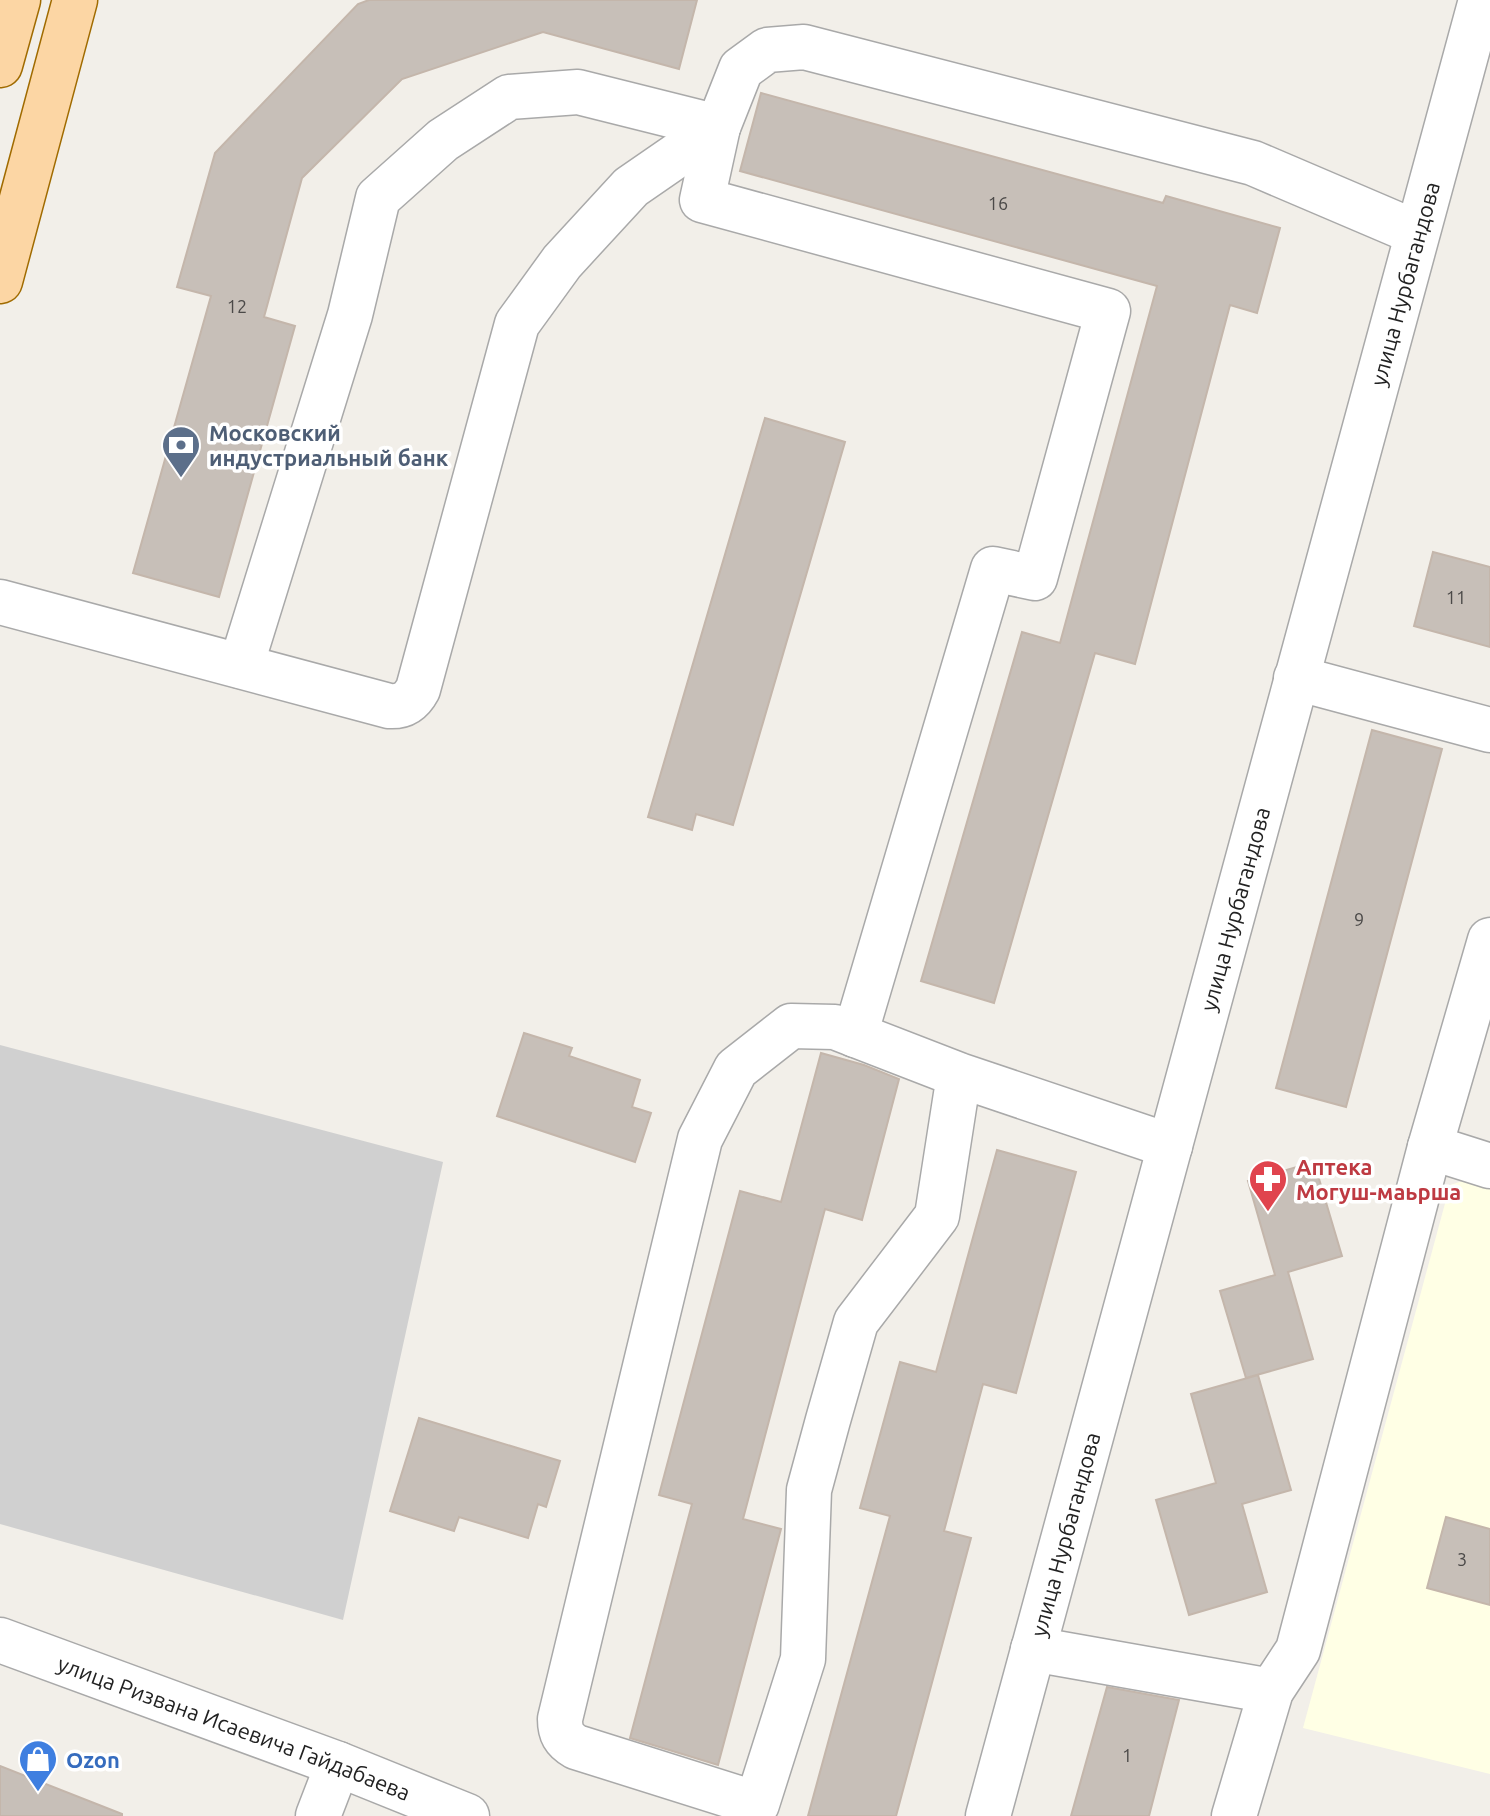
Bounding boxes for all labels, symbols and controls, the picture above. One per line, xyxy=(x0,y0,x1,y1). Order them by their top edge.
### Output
street label: улица Нурбагандова xyxy=(1364,179,1444,388)
house number: 16 xyxy=(988,193,1008,213)
house number: 12 xyxy=(227,296,247,316)
place label: Московский индустриальный банк xyxy=(209,420,449,470)
bank icon: Московский индустриальный банк xyxy=(160,424,202,479)
house number: 11 xyxy=(1446,587,1466,607)
street label: улица Нурбагандова xyxy=(1195,804,1274,1014)
house number: 9 xyxy=(1354,909,1364,929)
place label: Аптека Могуш-маьрша xyxy=(1296,1154,1461,1204)
pharmacy icon: Аптека Могуш-маьрша xyxy=(1247,1158,1289,1213)
street label: улица Нурбагандова xyxy=(1025,1429,1104,1639)
house number: 3 xyxy=(1457,1549,1467,1569)
street label: улица Ризвана Исаевича Гайдабаева xyxy=(55,1650,414,1804)
shop icon: Ozon xyxy=(17,1738,59,1793)
house number: 1 xyxy=(1122,1745,1132,1765)
place label: Ozon xyxy=(66,1747,120,1772)

